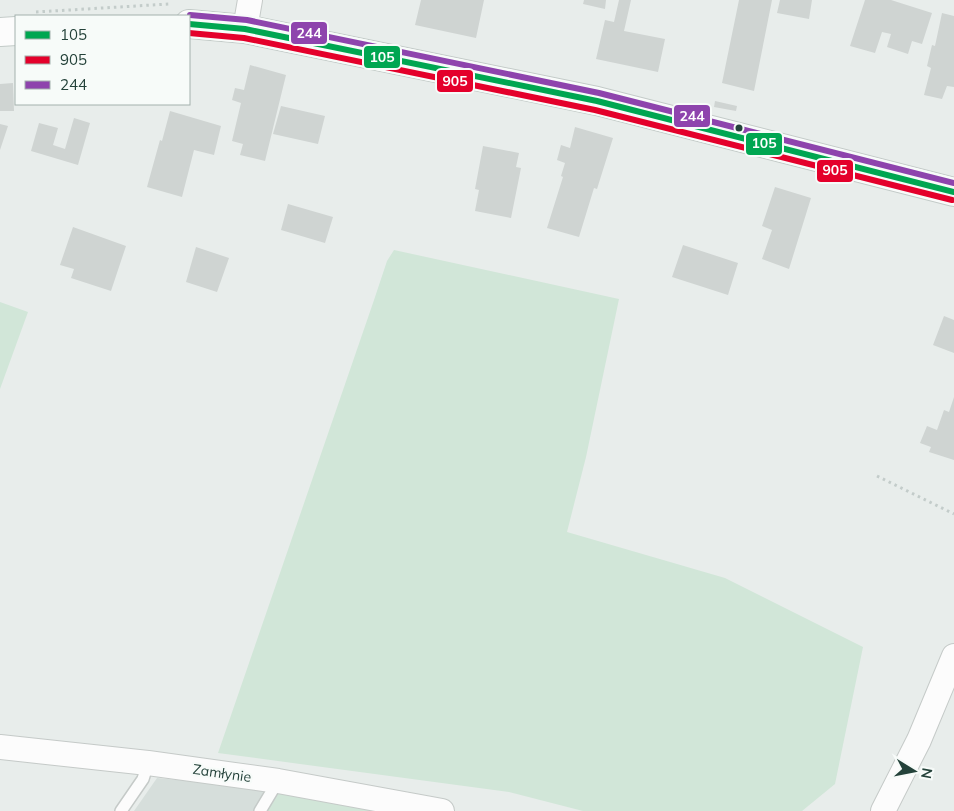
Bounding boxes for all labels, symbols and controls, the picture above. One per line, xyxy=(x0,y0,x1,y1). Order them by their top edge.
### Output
legend xyxy=(15,15,190,105)
line badge: 244 xyxy=(290,21,328,45)
text: 244 xyxy=(296,24,322,42)
text: 105 xyxy=(60,25,87,44)
line badge: 105 xyxy=(363,45,401,69)
text: 105 xyxy=(369,48,395,66)
text: 905 xyxy=(60,50,87,69)
line badge: 905 xyxy=(436,69,474,93)
text: 905 xyxy=(442,72,468,90)
text: 244 xyxy=(60,75,87,94)
line badge: 244 xyxy=(673,104,711,128)
text: 244 xyxy=(679,107,705,125)
unlabelled marker xyxy=(734,123,744,133)
line badge: 105 xyxy=(745,132,783,156)
text: 105 xyxy=(751,134,777,152)
line badge: 905 xyxy=(816,159,854,183)
text: 905 xyxy=(822,161,848,179)
north arrow xyxy=(889,746,939,796)
street label: Zamłynie xyxy=(192,760,252,786)
text: N xyxy=(917,766,937,780)

